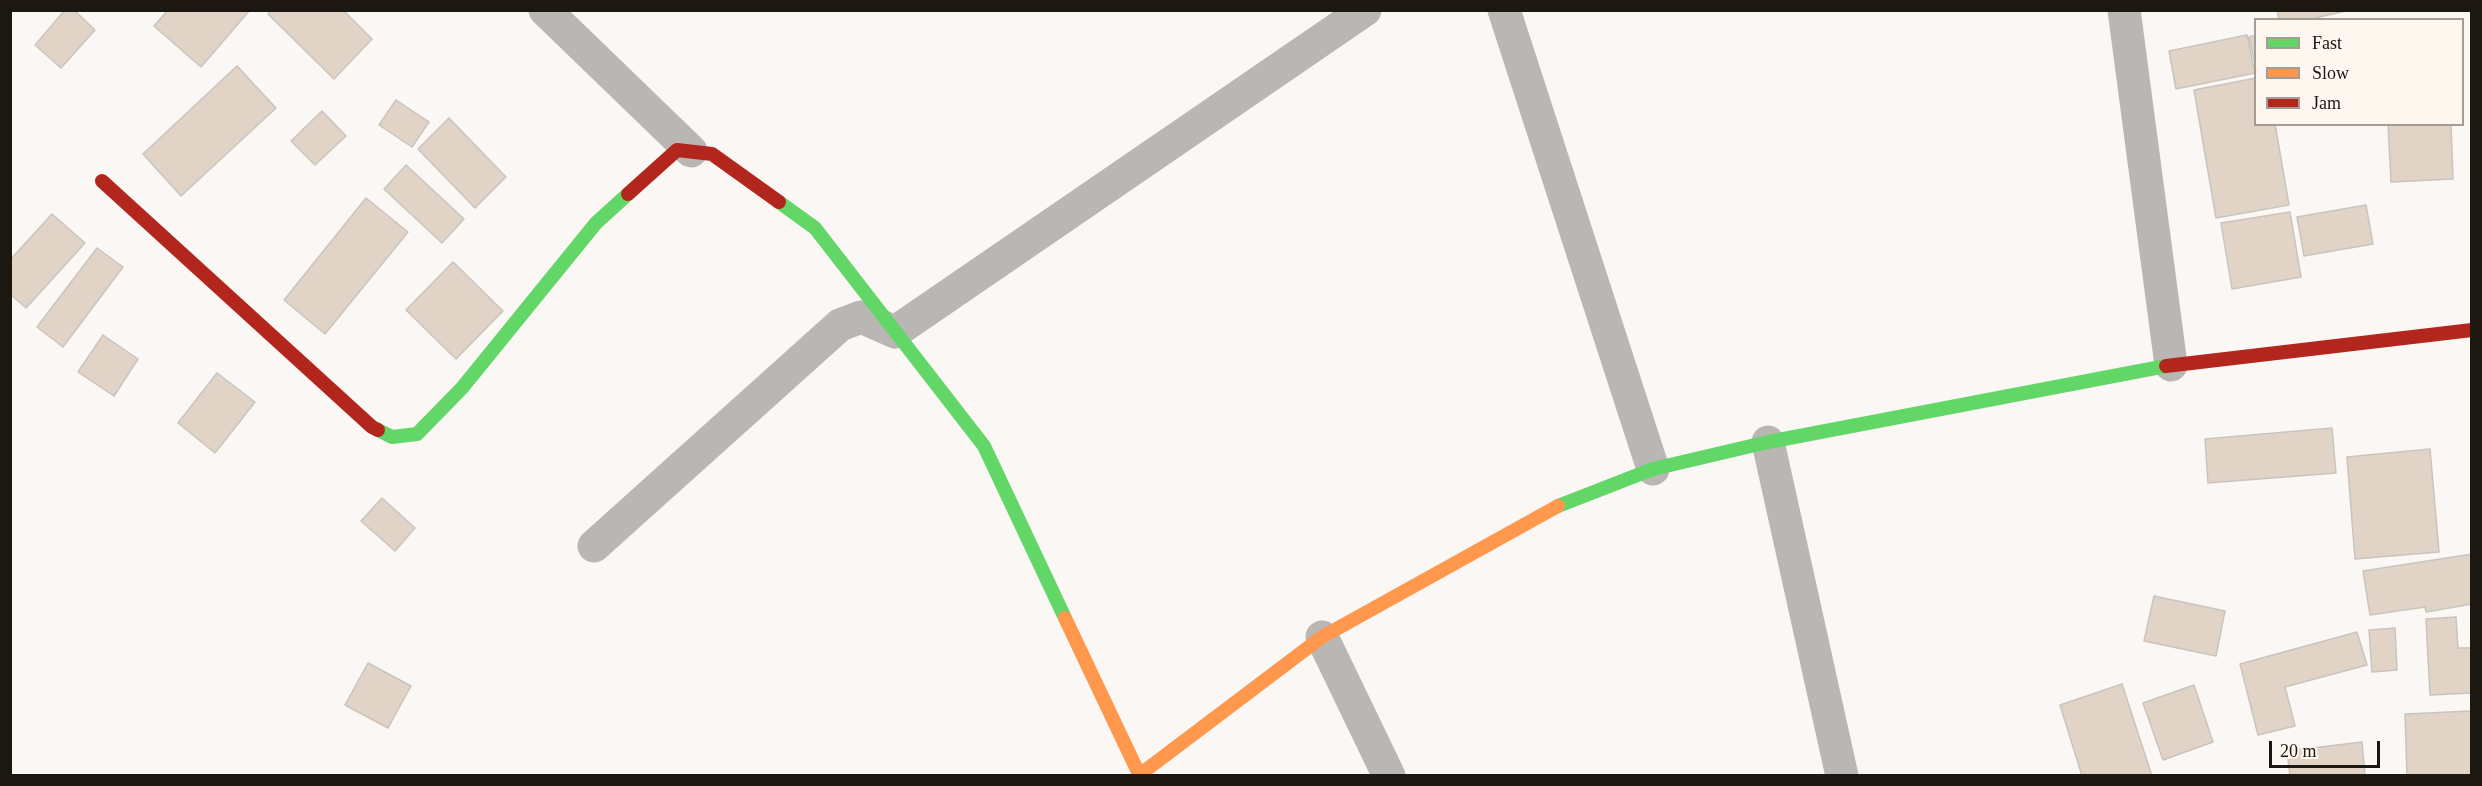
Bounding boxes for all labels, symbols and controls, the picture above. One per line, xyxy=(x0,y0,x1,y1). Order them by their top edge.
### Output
legend xyxy=(2254,18,2464,126)
text: Fast xyxy=(2312,33,2342,53)
text: Slow xyxy=(2312,63,2349,83)
text: Jam xyxy=(2312,93,2341,113)
scale bar xyxy=(2272,729,2383,767)
text: 20 m xyxy=(2280,741,2317,761)

